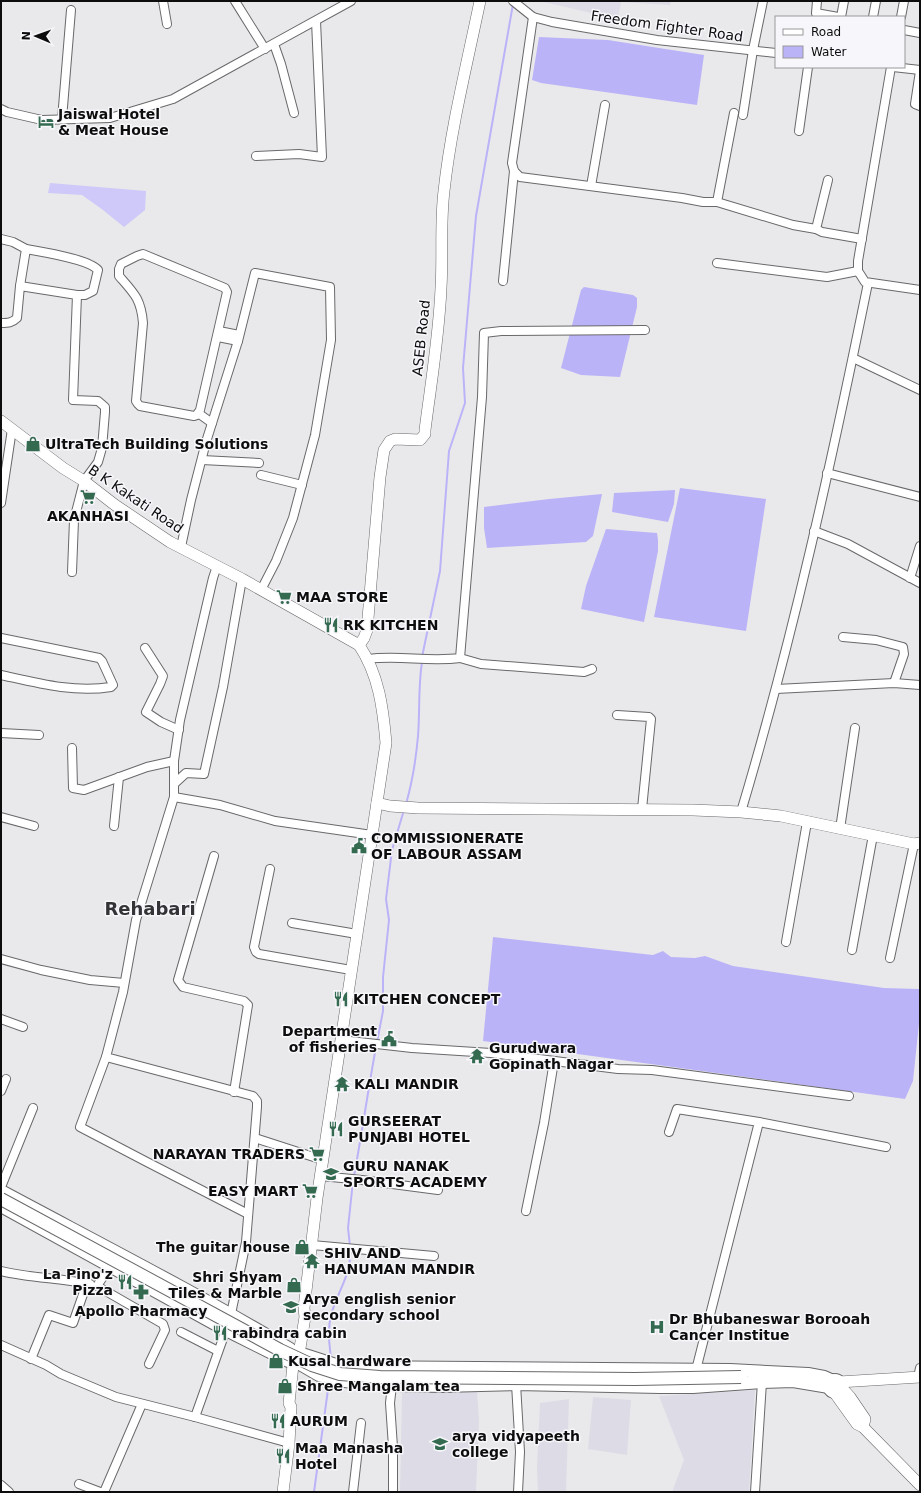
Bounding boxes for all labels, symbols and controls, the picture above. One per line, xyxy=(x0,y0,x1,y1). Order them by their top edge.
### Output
street label: Freedom Fighter Road xyxy=(590,7,744,45)
north arrow xyxy=(16,16,56,56)
legend xyxy=(775,16,905,68)
text: Road xyxy=(811,25,841,39)
text: N xyxy=(20,31,33,41)
text: Water xyxy=(811,45,847,59)
place label: Jaiswal Hotel & Meat House xyxy=(57,106,169,138)
hotel icon: Jaiswal Hotel & Meat House xyxy=(37,113,55,131)
street label: ASEB Road xyxy=(409,299,433,377)
shop icon: UltraTech Building Solutions xyxy=(24,435,42,453)
place label: UltraTech Building Solutions xyxy=(45,436,268,452)
street label: B K Kakati Road xyxy=(86,461,186,537)
supermarket icon: AKANHASI xyxy=(79,488,97,506)
place label: AKANHASI xyxy=(47,508,129,524)
supermarket icon: MAA STORE xyxy=(275,588,293,606)
place label: MAA STORE xyxy=(296,589,388,605)
restaurant icon: RK KITCHEN xyxy=(322,616,340,634)
place label: RK KITCHEN xyxy=(343,617,438,633)
place label: COMMISSIONERATE OF LABOUR ASSAM xyxy=(371,830,524,862)
public building icon: COMMISSIONERATE OF LABOUR ASSAM xyxy=(350,837,368,855)
district label: Rehabari xyxy=(104,898,196,919)
restaurant icon: KITCHEN CONCEPT xyxy=(332,990,350,1008)
place label: KITCHEN CONCEPT xyxy=(353,991,501,1007)
place label: Department of fisheries xyxy=(282,1023,377,1055)
public building icon: Department of fisheries xyxy=(380,1030,398,1048)
place label: Gurudwara Gopinath Nagar xyxy=(489,1040,614,1072)
temple icon: Gurudwara Gopinath Nagar xyxy=(468,1047,486,1065)
temple icon: KALI MANDIR xyxy=(333,1075,351,1093)
place label: KALI MANDIR xyxy=(354,1076,459,1092)
place label: GURSEERAT PUNJABI HOTEL xyxy=(348,1113,470,1145)
restaurant icon: GURSEERAT PUNJABI HOTEL xyxy=(327,1120,345,1138)
supermarket icon: NARAYAN TRADERS xyxy=(308,1145,326,1163)
place label: NARAYAN TRADERS xyxy=(153,1146,305,1162)
place label: GURU NANAK SPORTS ACADEMY xyxy=(343,1158,488,1190)
school or university icon: GURU NANAK SPORTS ACADEMY xyxy=(322,1165,340,1183)
supermarket icon: EASY MART xyxy=(301,1182,319,1200)
place label: EASY MART xyxy=(208,1183,298,1199)
shop icon: The guitar house xyxy=(293,1238,311,1256)
place label: The guitar house xyxy=(156,1239,290,1255)
place label: SHIV AND HANUMAN MANDIR xyxy=(324,1245,475,1277)
temple icon: SHIV AND HANUMAN MANDIR xyxy=(303,1252,321,1270)
place label: La Pino'z Pizza xyxy=(43,1266,113,1298)
place label: Shri Shyam Tiles & Marble xyxy=(168,1269,282,1301)
restaurant icon: La Pino'z Pizza xyxy=(116,1273,134,1291)
shop icon: Shri Shyam Tiles & Marble xyxy=(285,1276,303,1294)
pharmacy icon: Apollo Pharmacy xyxy=(132,1283,150,1301)
place label: Arya english senior secondary school xyxy=(303,1291,456,1323)
school or university icon: Arya english senior secondary school xyxy=(282,1298,300,1316)
place label: Apollo Pharmacy xyxy=(75,1303,207,1319)
place label: Dr Bhubaneswar Borooah Cancer Institue xyxy=(669,1311,870,1343)
hospital icon: Dr Bhubaneswar Borooah Cancer Institue xyxy=(648,1318,666,1336)
restaurant icon: rabindra cabin xyxy=(211,1324,229,1342)
place label: rabindra cabin xyxy=(232,1325,347,1341)
shop icon: Kusal hardware xyxy=(267,1352,285,1370)
place label: Kusal hardware xyxy=(288,1353,411,1369)
shop icon: Shree Mangalam tea xyxy=(276,1377,294,1395)
place label: Shree Mangalam tea xyxy=(297,1378,460,1394)
restaurant icon: AURUM xyxy=(269,1412,287,1430)
place label: AURUM xyxy=(290,1413,348,1429)
place label: arya vidyapeeth college xyxy=(452,1428,580,1460)
school or university icon: arya vidyapeeth college xyxy=(431,1435,449,1453)
place label: Maa Manasha Hotel xyxy=(295,1440,403,1472)
restaurant icon: Maa Manasha Hotel xyxy=(274,1447,292,1465)

